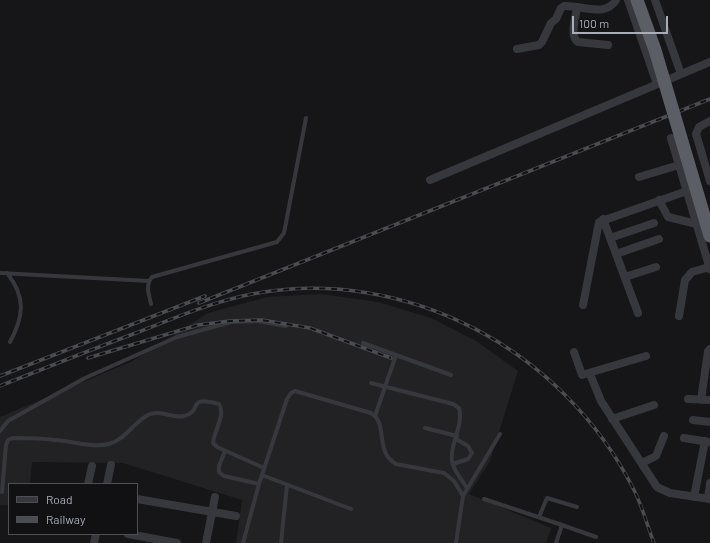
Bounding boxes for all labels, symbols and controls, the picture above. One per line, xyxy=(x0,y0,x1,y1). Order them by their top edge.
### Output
scale bar xyxy=(574,8,670,34)
text: 100 m xyxy=(579,16,609,30)
legend xyxy=(8,483,138,535)
text: Road xyxy=(46,492,73,506)
text: Railway xyxy=(46,512,85,526)

